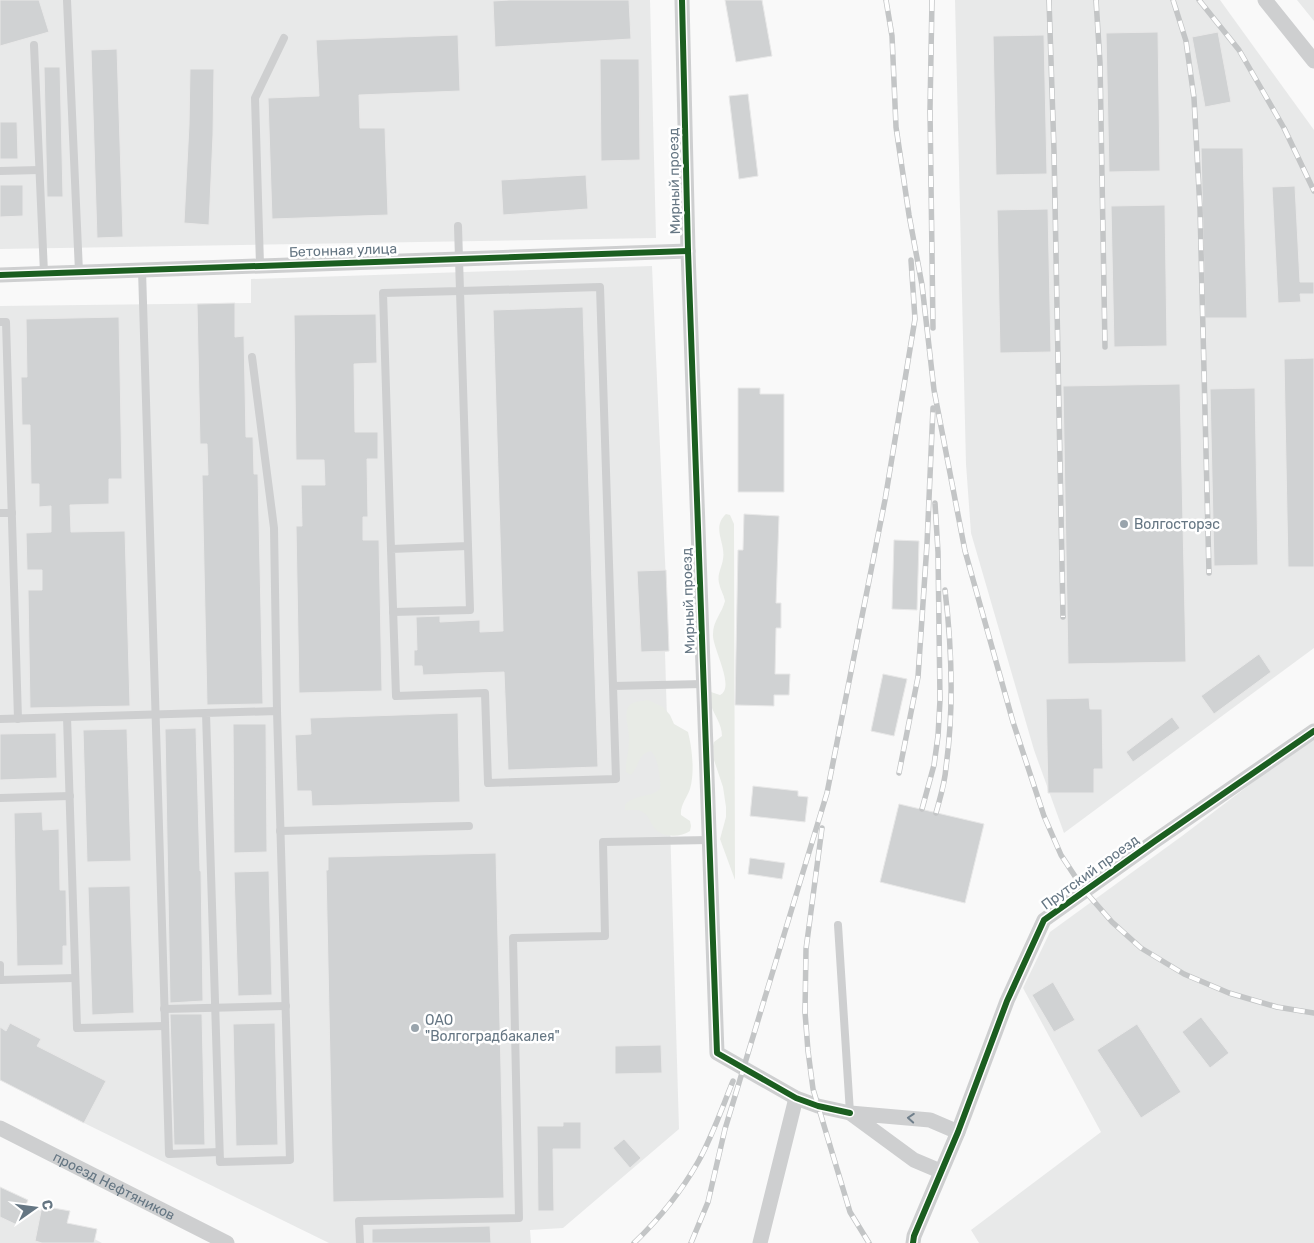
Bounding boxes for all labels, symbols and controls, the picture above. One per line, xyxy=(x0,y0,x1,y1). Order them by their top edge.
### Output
street label: Мирный проезд xyxy=(665,128,684,234)
street label: Бетонная улица xyxy=(289,240,397,261)
place label: Волгосторэс xyxy=(1134,516,1220,533)
marker: Волгосторэс xyxy=(1118,518,1130,530)
street label: Мирный проезд xyxy=(678,547,699,654)
street label: Прутский проезд xyxy=(1038,831,1142,914)
place label: ОАО "Волгоградбакалея" xyxy=(425,1012,560,1045)
marker: ОАО "Волгоградбакалея" xyxy=(409,1022,421,1034)
one-way arrow xyxy=(907,1113,915,1124)
street label: проезд Нефтяников xyxy=(50,1148,178,1224)
north arrow xyxy=(10,1183,60,1233)
text: С xyxy=(38,1198,57,1212)

